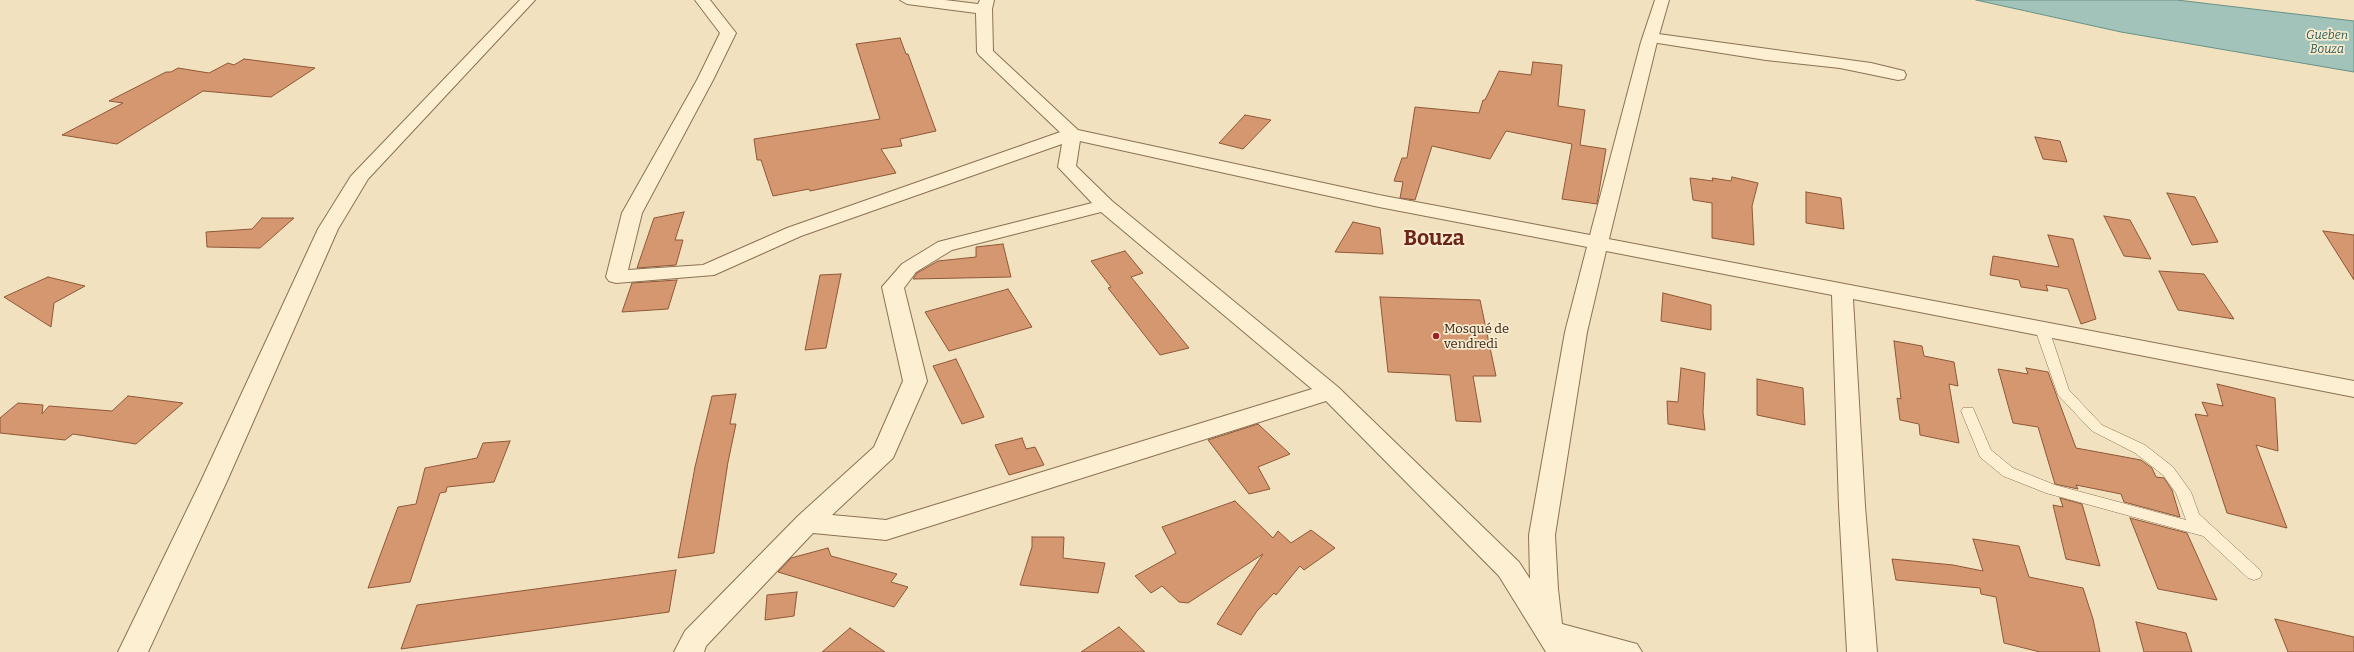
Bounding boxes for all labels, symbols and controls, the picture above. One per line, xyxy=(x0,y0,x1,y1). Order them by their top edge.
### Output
water label: Gueben Bouza xyxy=(2306,29,2348,57)
district label: Bouza xyxy=(1403,226,1465,252)
place label: Mosqué de vendredi xyxy=(1444,321,1509,352)
marker: Mosqué de vendredi xyxy=(1431,331,1441,341)

